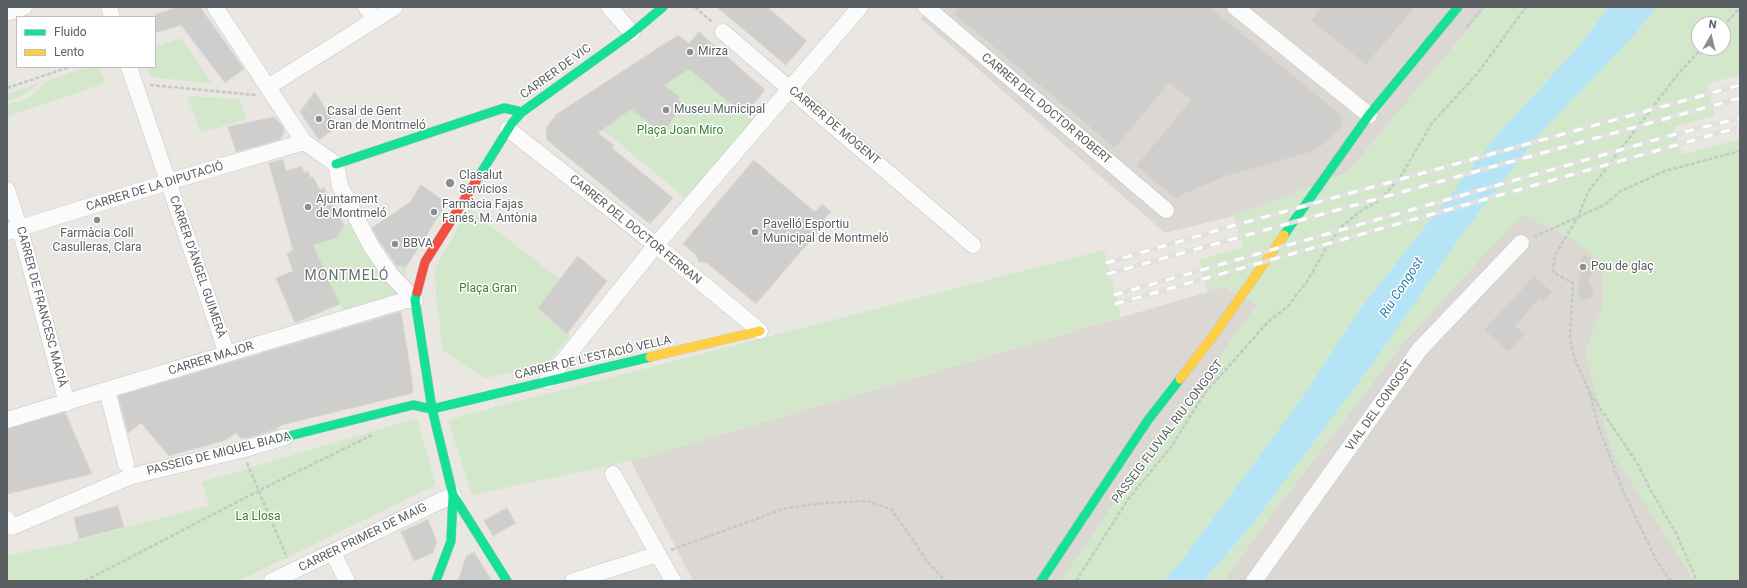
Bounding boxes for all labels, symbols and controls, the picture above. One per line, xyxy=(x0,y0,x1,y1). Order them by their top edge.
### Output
legend xyxy=(16,16,156,68)
north arrow xyxy=(1691,16,1731,56)
text: N xyxy=(1708,18,1717,32)
text: Fluido xyxy=(54,25,87,39)
street label: CARRER DE VIC xyxy=(518,41,594,103)
text: Lento xyxy=(54,45,84,59)
place label: Mirza xyxy=(698,45,728,59)
marker: Mirza xyxy=(685,47,695,57)
street label: CARRER DEL DOCTOR ROBERT xyxy=(978,50,1114,168)
street label: CARRER DE MOGENT xyxy=(785,84,883,168)
place label: Museu Municipal xyxy=(674,103,765,117)
place label: Casal de Gent Gran de Montmeló xyxy=(327,105,426,133)
marker: Museu Municipal xyxy=(661,105,671,115)
marker: Casal de Gent Gran de Montmeló xyxy=(314,114,324,124)
park label: Plaça Joan Miro xyxy=(637,124,723,138)
street label: CARRER DE LA DIPUTACIÓ xyxy=(85,159,225,215)
place label: Clasalut Servicios xyxy=(459,169,508,197)
street label: CARRER DEL DOCTOR FERRAN xyxy=(566,172,704,288)
marker: Clasalut Servicios xyxy=(444,177,456,189)
place label: Ajuntament de Montmeló xyxy=(316,193,387,221)
street label: CARRER D'ÀNGEL GUIMERÀ xyxy=(166,194,228,340)
place label: Farmàcia Fajas Fanés, M. Antònia xyxy=(442,198,537,226)
marker: Ajuntament de Montmeló xyxy=(303,202,313,212)
marker: Farmàcia Fajas Fanés, M. Antònia xyxy=(429,207,439,217)
marker: Farmàcia Coll Casulleras, Clara xyxy=(92,215,102,225)
place label: Pavelló Esportiu Municipal de Montmeló xyxy=(763,218,889,246)
street label: CARRER DE FRANCESC MACIÀ xyxy=(13,225,69,389)
place label: Farmàcia Coll Casulleras, Clara xyxy=(53,227,141,255)
marker: Pavelló Esportiu Municipal de Montmeló xyxy=(750,227,760,237)
place label: BBVA xyxy=(403,237,433,251)
marker: BBVA xyxy=(390,239,400,249)
water label: Riu Congost xyxy=(1377,255,1427,321)
place label: Pou de glaç xyxy=(1591,260,1654,274)
marker: Pou de glaç xyxy=(1578,262,1588,272)
district label: MONTMELÓ xyxy=(305,268,389,284)
park label: Plaça Gran xyxy=(459,282,517,296)
street label: CARRER DE L'ESTACIÓ VELLA xyxy=(513,333,673,383)
street label: CARRER MAJOR xyxy=(167,339,255,379)
street label: PASSEIG FLUVIAL RIU CONGOST xyxy=(1109,358,1227,506)
street label: VIAL DEL CONGOST xyxy=(1343,358,1417,454)
street label: PASSEIG DE MIQUEL BIADA xyxy=(145,429,293,479)
street label: CARRER PRIMER DE MAIG xyxy=(296,501,430,575)
park label: La Llosa xyxy=(236,510,280,524)

